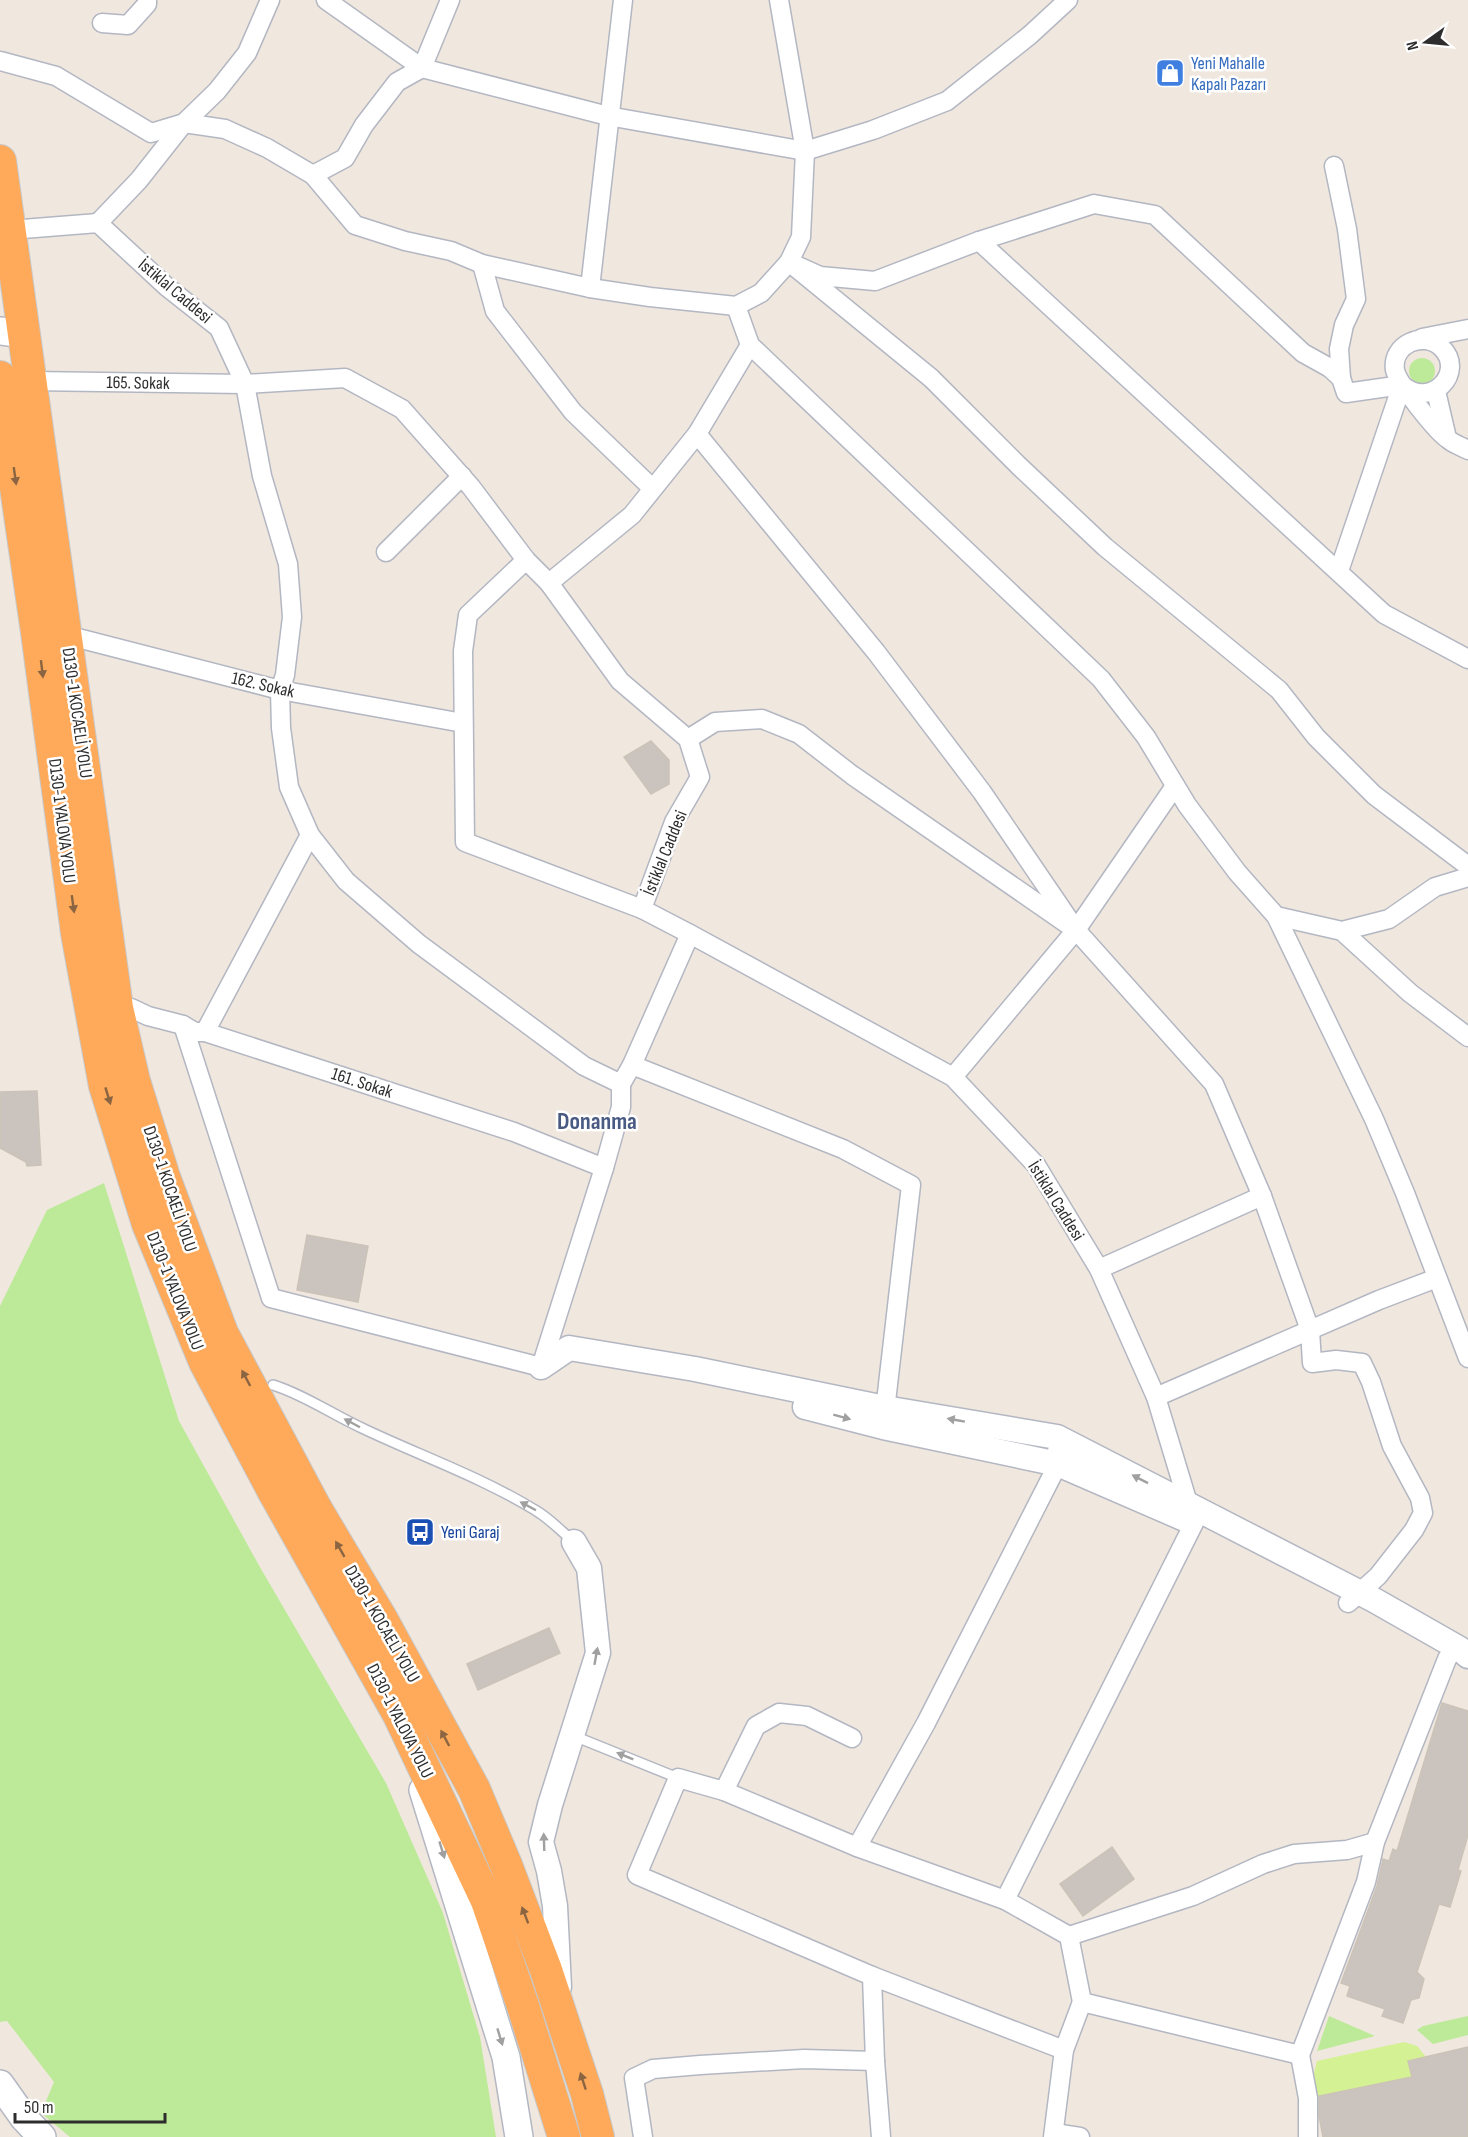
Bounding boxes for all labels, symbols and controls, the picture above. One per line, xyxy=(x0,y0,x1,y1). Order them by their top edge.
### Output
north arrow xyxy=(1396,12,1456,72)
text: N xyxy=(1403,39,1423,52)
place label: Yeni Mahalle Kapalı Pazarı xyxy=(1191,53,1266,95)
shop icon: Yeni Mahalle Kapalı Pazarı xyxy=(1154,57,1186,89)
street label: İstiklal Caddesi xyxy=(134,254,216,328)
street label: 165. Sokak xyxy=(106,372,170,394)
one-way arrow xyxy=(10,467,19,486)
street label: D130-1 KOCAELİ YOLU xyxy=(57,646,97,780)
one-way arrow xyxy=(37,660,47,679)
street label: 162. Sokak xyxy=(230,668,297,702)
street label: D130-1 YALOVA YOLU xyxy=(44,757,80,885)
street label: İstiklal Caddesi xyxy=(638,807,692,899)
one-way arrow xyxy=(68,895,78,914)
street label: 161. Sokak xyxy=(329,1063,395,1103)
one-way arrow xyxy=(104,1087,113,1105)
district label: Donanma xyxy=(557,1107,637,1136)
street label: D130-1 KOCAELİ YOLU xyxy=(139,1123,201,1255)
street label: İstiklal Caddesi xyxy=(1023,1157,1089,1245)
street label: D130-1 YALOVA YOLU xyxy=(142,1229,208,1353)
one-way arrow xyxy=(241,1370,251,1387)
one-way arrow xyxy=(833,1412,851,1422)
one-way arrow xyxy=(946,1415,965,1424)
one-way arrow xyxy=(343,1418,360,1428)
one-way arrow xyxy=(1131,1474,1148,1484)
one-way arrow xyxy=(519,1501,536,1511)
bus stop icon: Yeni Garaj xyxy=(404,1516,436,1548)
place label: Yeni Garaj xyxy=(441,1522,500,1543)
one-way arrow xyxy=(334,1541,345,1557)
street label: D130-1 KOCAELİ YOLU xyxy=(340,1562,424,1686)
one-way arrow xyxy=(591,1646,600,1665)
street label: D130-1 YALOVA YOLU xyxy=(362,1660,438,1782)
one-way arrow xyxy=(440,1729,450,1746)
one-way arrow xyxy=(616,1751,634,1760)
one-way arrow xyxy=(539,1833,549,1852)
one-way arrow xyxy=(437,1841,447,1859)
one-way arrow xyxy=(520,1906,529,1924)
one-way arrow xyxy=(496,2028,505,2046)
one-way arrow xyxy=(577,2072,587,2090)
scale bar xyxy=(15,2086,165,2124)
text: 50 m xyxy=(24,2097,54,2118)

